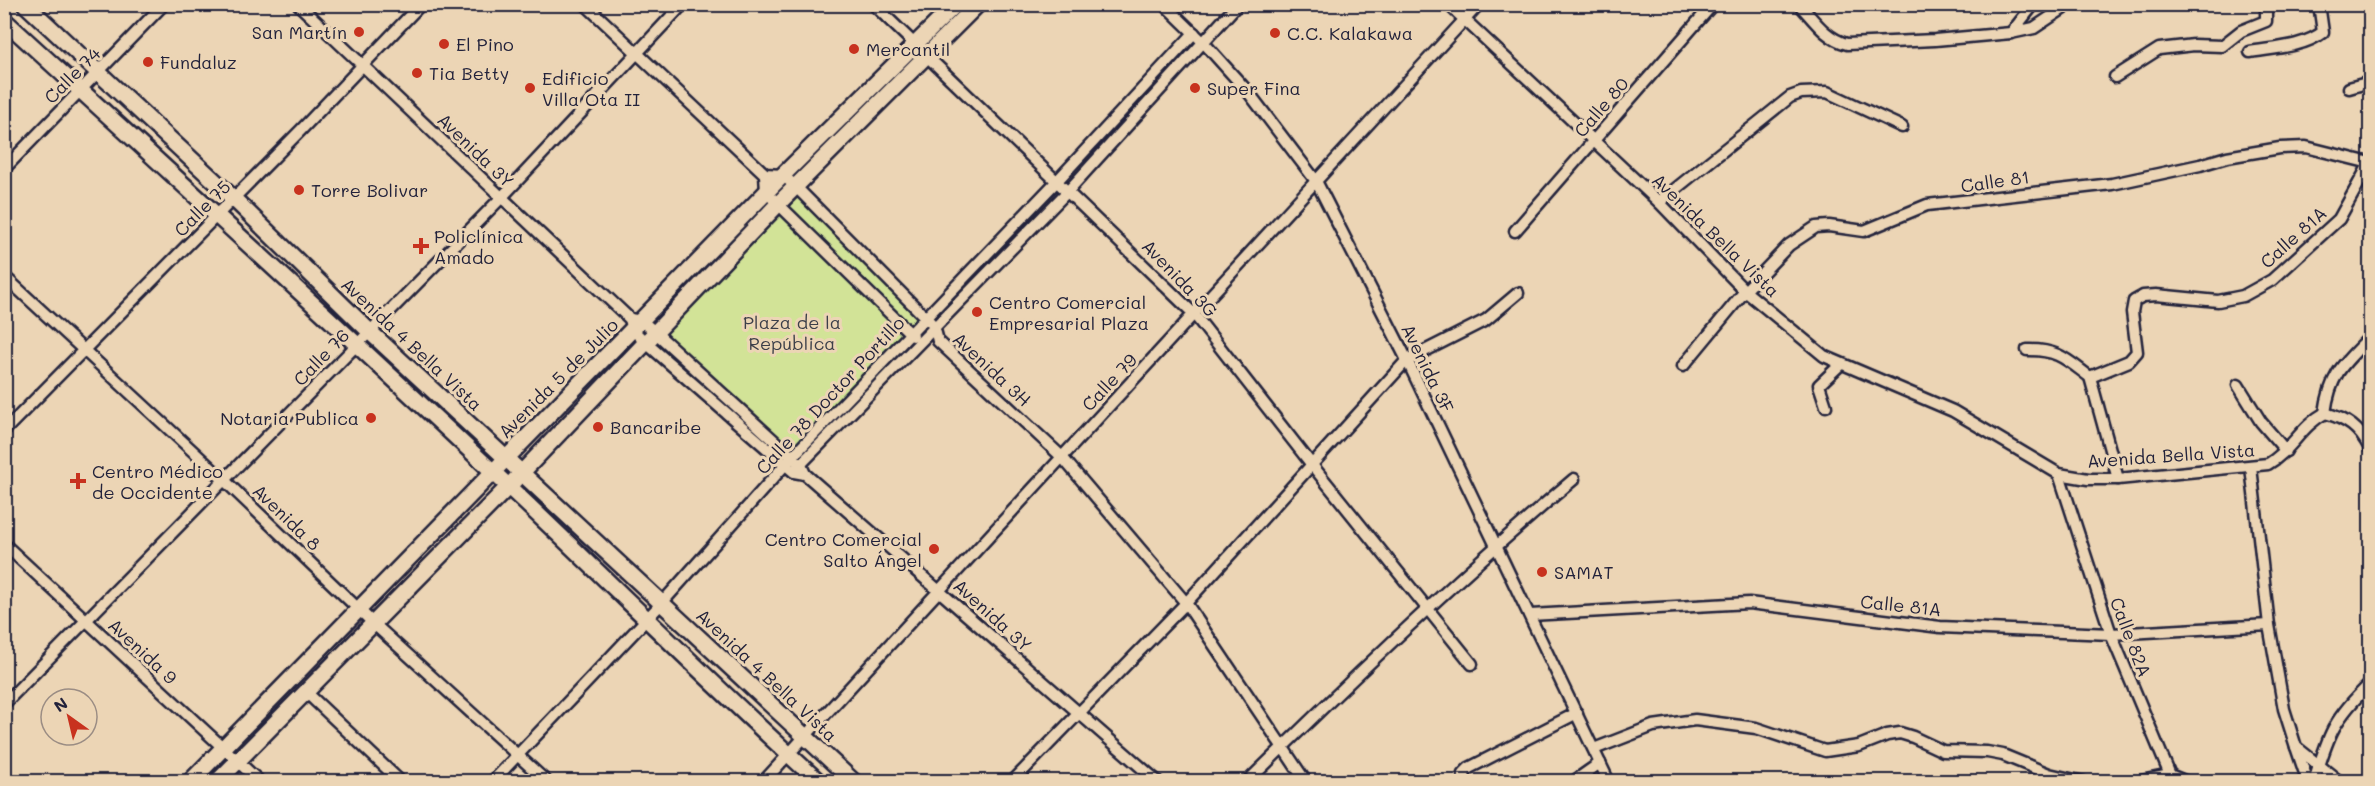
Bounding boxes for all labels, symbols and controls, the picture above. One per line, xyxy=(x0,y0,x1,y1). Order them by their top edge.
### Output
place label: San Martín xyxy=(252,20,347,44)
place label: C.C. Kalakawa xyxy=(1287,21,1413,45)
marker: San Martín xyxy=(352,25,366,39)
marker: C.C. Kalakawa xyxy=(1268,26,1282,40)
place label: El Pino xyxy=(456,32,514,56)
marker: El Pino xyxy=(437,37,451,51)
place label: Mercantil xyxy=(866,37,950,61)
street label: Calle 74 xyxy=(39,41,106,108)
marker: Mercantil xyxy=(847,42,861,56)
place label: Fundaluz xyxy=(160,50,237,74)
marker: Fundaluz xyxy=(141,55,155,69)
place label: Tia Betty xyxy=(429,61,509,85)
marker: Tia Betty xyxy=(410,66,424,80)
place label: Edificio Villa Ota II xyxy=(542,66,640,111)
street label: Calle 80 xyxy=(1568,72,1634,142)
place label: Super Fina xyxy=(1207,76,1301,100)
marker: Edificio Villa Ota II xyxy=(523,81,537,95)
marker: Super Fina xyxy=(1188,81,1202,95)
street label: Avenida 3Y xyxy=(433,107,519,193)
street label: Calle 81 xyxy=(1959,164,2031,198)
street label: Avenida Bella Vista xyxy=(1647,168,1785,302)
street label: Calle 75 xyxy=(169,175,235,241)
place label: Torre Bolivar xyxy=(311,178,428,202)
marker: Torre Bolivar xyxy=(292,183,306,197)
street label: Calle 81A xyxy=(2255,201,2331,273)
place label: Policlínica Amado xyxy=(434,224,524,269)
street label: Avenida 3G xyxy=(1137,234,1223,322)
marker: Policlínica Amado xyxy=(412,237,430,255)
street label: Avenida 4 Bella Vista xyxy=(336,272,488,416)
place label: Centro Comercial Empresarial Plaza xyxy=(989,290,1149,335)
marker: Centro Comercial Empresarial Plaza xyxy=(970,305,984,319)
park label: Plaza de la República xyxy=(743,310,841,355)
street label: Calle 78 Doctor Portillo xyxy=(750,311,910,479)
street label: Avenida 5 de Julio xyxy=(493,313,623,443)
street label: Avenida 3F xyxy=(1396,320,1460,416)
street label: Calle 76 xyxy=(288,323,354,391)
street label: Avenida 3H xyxy=(948,327,1036,411)
street label: Calle 79 xyxy=(1076,348,1142,416)
place label: Notaria Publica xyxy=(220,406,359,430)
marker: Notaria Publica xyxy=(364,411,378,425)
place label: Bancaribe xyxy=(610,415,701,439)
marker: Bancaribe xyxy=(591,420,605,434)
street label: Avenida Bella Vista xyxy=(2086,437,2256,473)
place label: Centro Médico de Occidente xyxy=(92,459,223,504)
marker: Centro Médico de Occidente xyxy=(69,472,87,490)
street label: Avenida 8 xyxy=(248,478,326,556)
place label: Centro Comercial Salto Ángel xyxy=(765,527,922,572)
marker: Centro Comercial Salto Ángel xyxy=(927,542,941,556)
place label: SAMAT xyxy=(1554,560,1613,584)
marker: SAMAT xyxy=(1535,565,1549,579)
street label: Avenida 3Y xyxy=(949,573,1037,657)
street label: Calle 81A xyxy=(1859,589,1943,621)
street label: Calle 82A xyxy=(2105,594,2157,680)
street label: Avenida 4 Bella Vista xyxy=(691,603,843,747)
street label: Avenida 9 xyxy=(103,613,183,689)
north arrow xyxy=(39,687,99,747)
text: N xyxy=(49,692,71,716)

